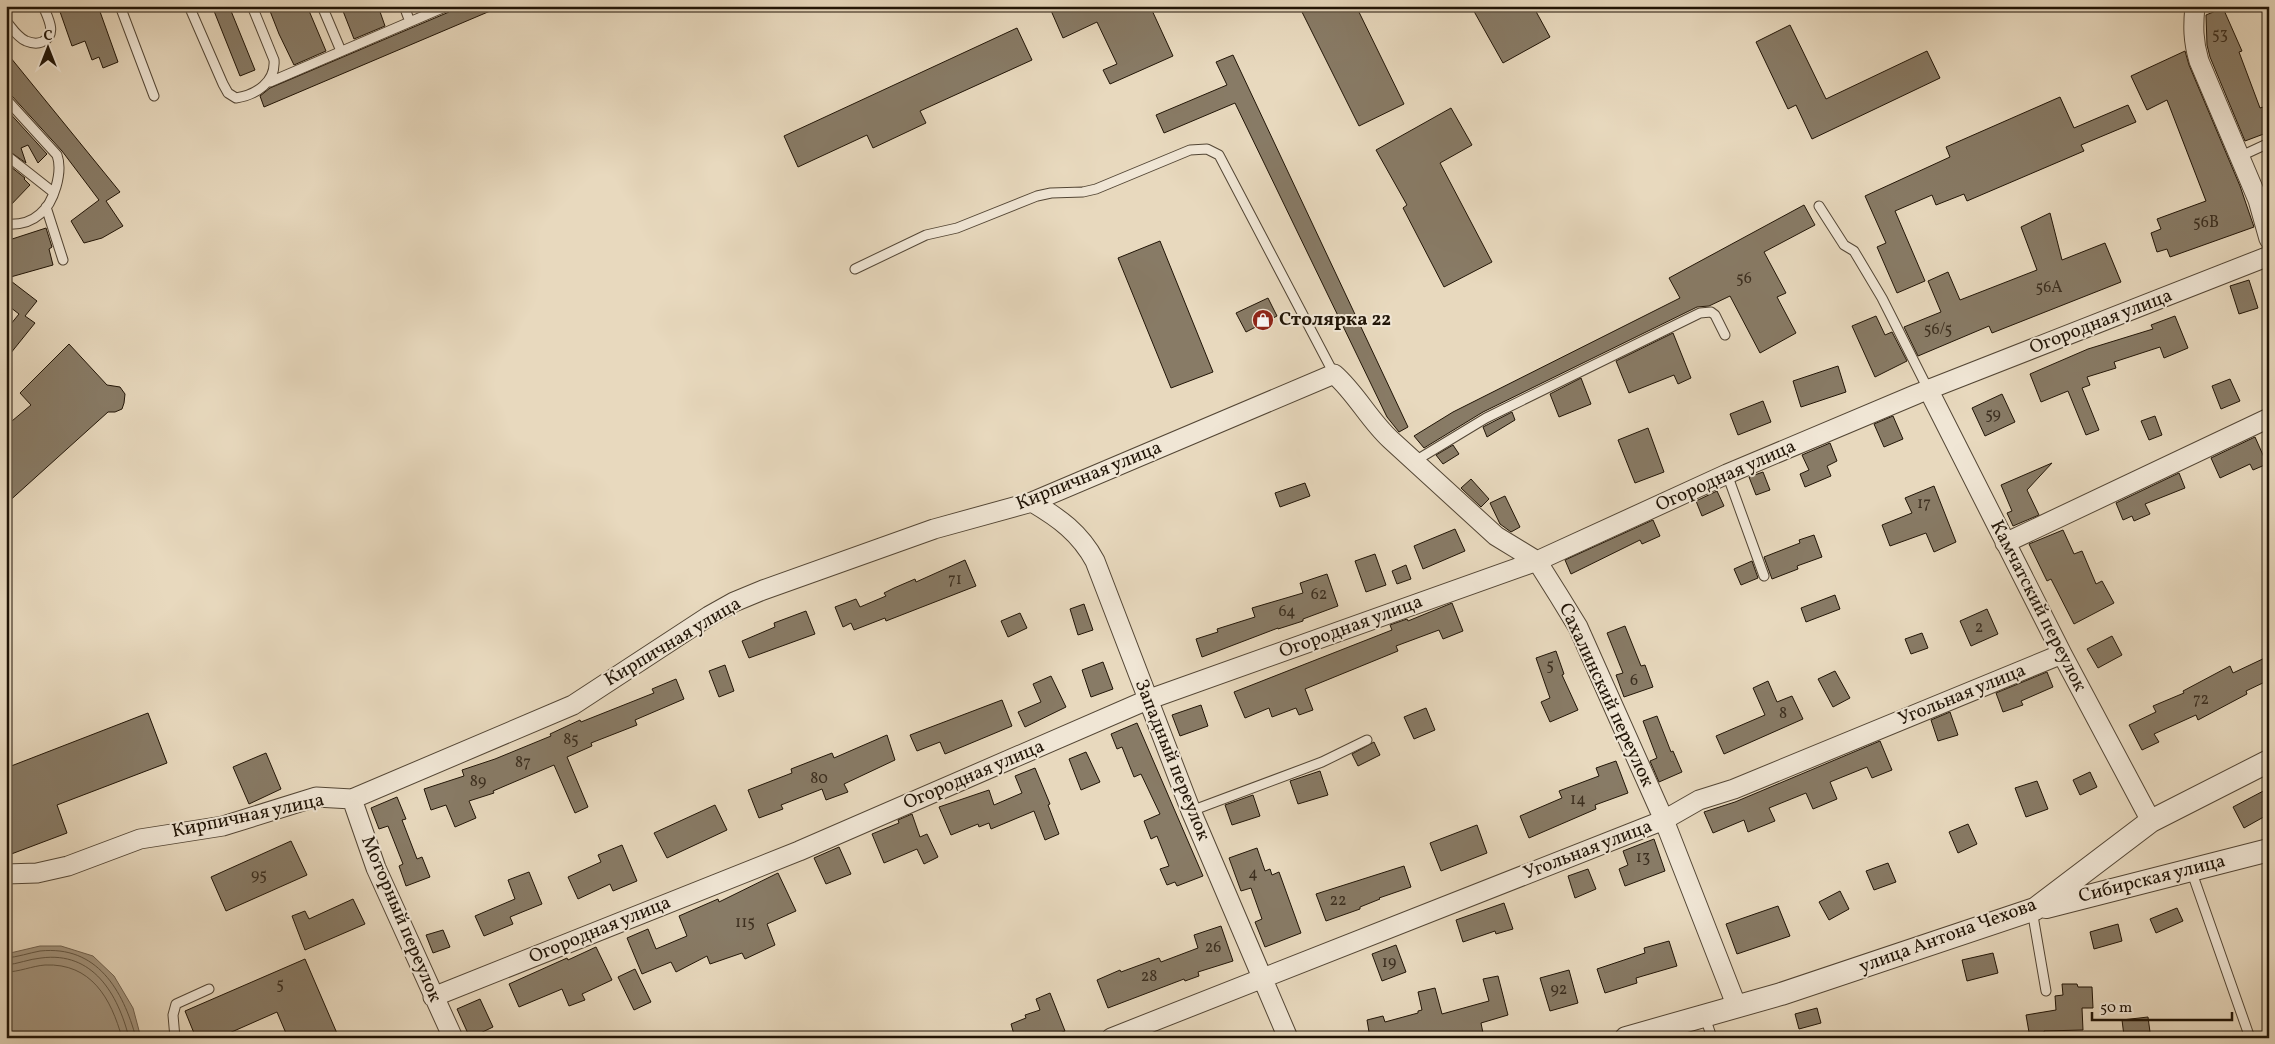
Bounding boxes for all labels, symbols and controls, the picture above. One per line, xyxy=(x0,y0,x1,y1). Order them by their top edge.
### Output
north arrow xyxy=(22,22,72,72)
house number: 53 xyxy=(2212,24,2228,46)
text: С xyxy=(43,27,53,46)
house number: 56В xyxy=(2193,212,2219,234)
house number: 56 xyxy=(1736,268,1752,290)
house number: 56А xyxy=(2035,277,2063,299)
street label: Огородная улица xyxy=(2026,283,2176,361)
place label: Столярка 22 xyxy=(1279,307,1391,333)
shop icon: Столярка 22 xyxy=(1251,308,1275,332)
house number: 56/5 xyxy=(1924,319,1952,341)
house number: 59 xyxy=(1985,404,2001,426)
street label: Огородная улица xyxy=(1652,433,1800,519)
street label: Кирпичная улица xyxy=(1012,435,1166,517)
house number: 17 xyxy=(1917,493,1931,515)
street label: Камчатский переулок xyxy=(1983,516,2093,696)
house number: 71 xyxy=(948,569,962,591)
house number: 62 xyxy=(1311,584,1327,606)
street label: Огородная улица xyxy=(1276,589,1426,665)
street label: Кирпичная улица xyxy=(600,591,746,693)
street label: Сахалинский переулок xyxy=(1552,599,1660,791)
house number: 64 xyxy=(1278,601,1296,623)
house number: 2 xyxy=(1975,617,1983,639)
house number: 5 xyxy=(1546,655,1554,677)
street label: Угольная улица xyxy=(1894,657,2030,733)
house number: 6 xyxy=(1630,670,1638,692)
street label: Западный переулок xyxy=(1128,675,1216,845)
house number: 72 xyxy=(2193,689,2209,711)
house number: 8 xyxy=(1779,703,1787,725)
house number: 85 xyxy=(563,729,579,751)
street label: Огородная улица xyxy=(899,734,1049,816)
house number: 87 xyxy=(515,752,531,774)
house number: 80 xyxy=(810,768,828,790)
house number: 89 xyxy=(470,771,486,793)
street label: Кирпичная улица xyxy=(169,787,327,845)
house number: 14 xyxy=(1570,789,1586,811)
street label: Угольная улица xyxy=(1520,814,1656,886)
street label: Моторный переулок xyxy=(354,832,448,1006)
house number: 13 xyxy=(1636,847,1650,869)
street label: Сибирская улица xyxy=(2076,848,2228,910)
house number: 4 xyxy=(1248,863,1258,885)
house number: 95 xyxy=(251,865,267,887)
street label: Огородная улица xyxy=(525,890,675,970)
house number: 22 xyxy=(1329,890,1347,912)
street label: улица Антона Чехова xyxy=(1856,892,2040,980)
house number: 115 xyxy=(735,912,755,934)
house number: 26 xyxy=(1205,937,1221,959)
house number: 19 xyxy=(1382,952,1396,974)
house number: 28 xyxy=(1141,966,1157,988)
house number: 5 xyxy=(276,974,284,996)
house number: 92 xyxy=(1551,979,1567,1001)
scale bar xyxy=(2092,989,2232,1021)
text: 50 m xyxy=(2100,998,2132,1019)

